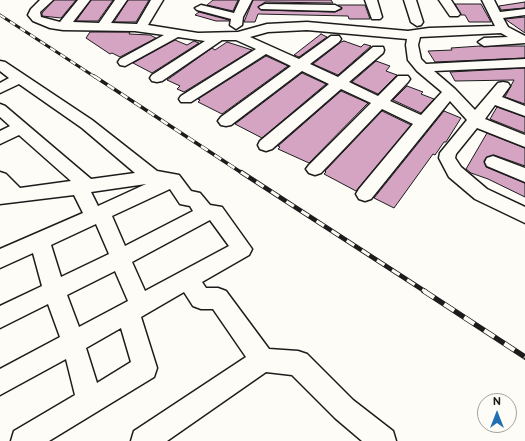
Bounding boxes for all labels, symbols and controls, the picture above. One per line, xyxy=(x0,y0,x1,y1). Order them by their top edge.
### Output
north arrow xyxy=(477,393,517,433)
text: N xyxy=(493,395,501,408)

